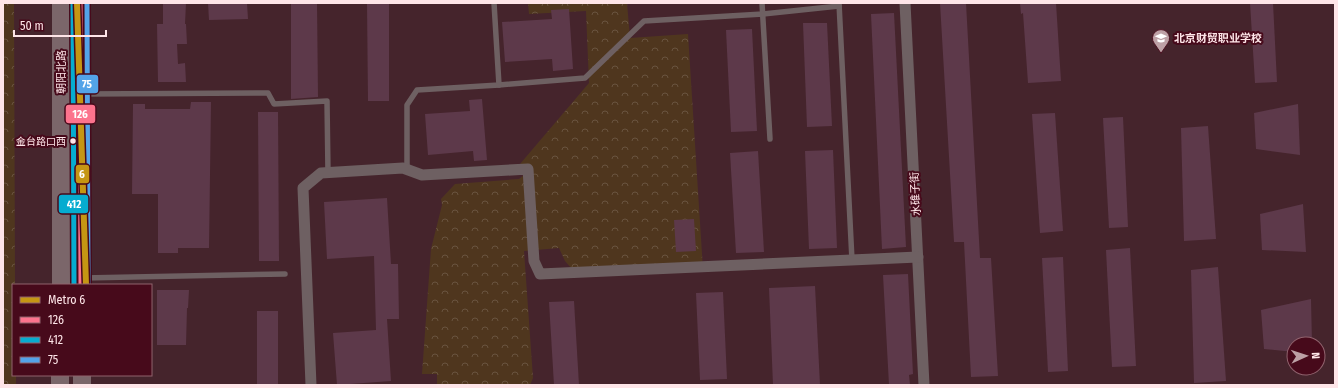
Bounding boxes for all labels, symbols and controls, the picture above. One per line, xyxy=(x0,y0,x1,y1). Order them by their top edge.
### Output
scale bar xyxy=(14,12,106,38)
text: 50 m xyxy=(20,19,44,33)
school or university icon: 北京财贸职业学校 xyxy=(1151,28,1171,53)
place label: 北京财贸职业学校 xyxy=(1174,32,1262,45)
street label: 朝阳北路 xyxy=(55,50,68,94)
line badge: 75 xyxy=(76,74,99,94)
text: 75 xyxy=(82,78,93,91)
line badge: 126 xyxy=(65,104,96,124)
text: 126 xyxy=(72,108,88,121)
place label: 金台路口西 xyxy=(16,136,66,148)
marker: 金台路口西 xyxy=(68,136,78,146)
line badge: 6 xyxy=(75,164,90,184)
text: 6 xyxy=(79,168,85,181)
street label: 水碓子街 xyxy=(908,172,923,216)
line badge: 412 xyxy=(58,194,89,214)
text: 412 xyxy=(67,198,81,211)
legend xyxy=(12,284,152,376)
text: Metro 6 xyxy=(48,293,85,307)
text: 126 xyxy=(48,313,64,327)
text: 412 xyxy=(48,333,63,347)
north arrow xyxy=(1286,336,1326,376)
text: N xyxy=(1309,352,1322,359)
text: 75 xyxy=(48,353,59,367)

